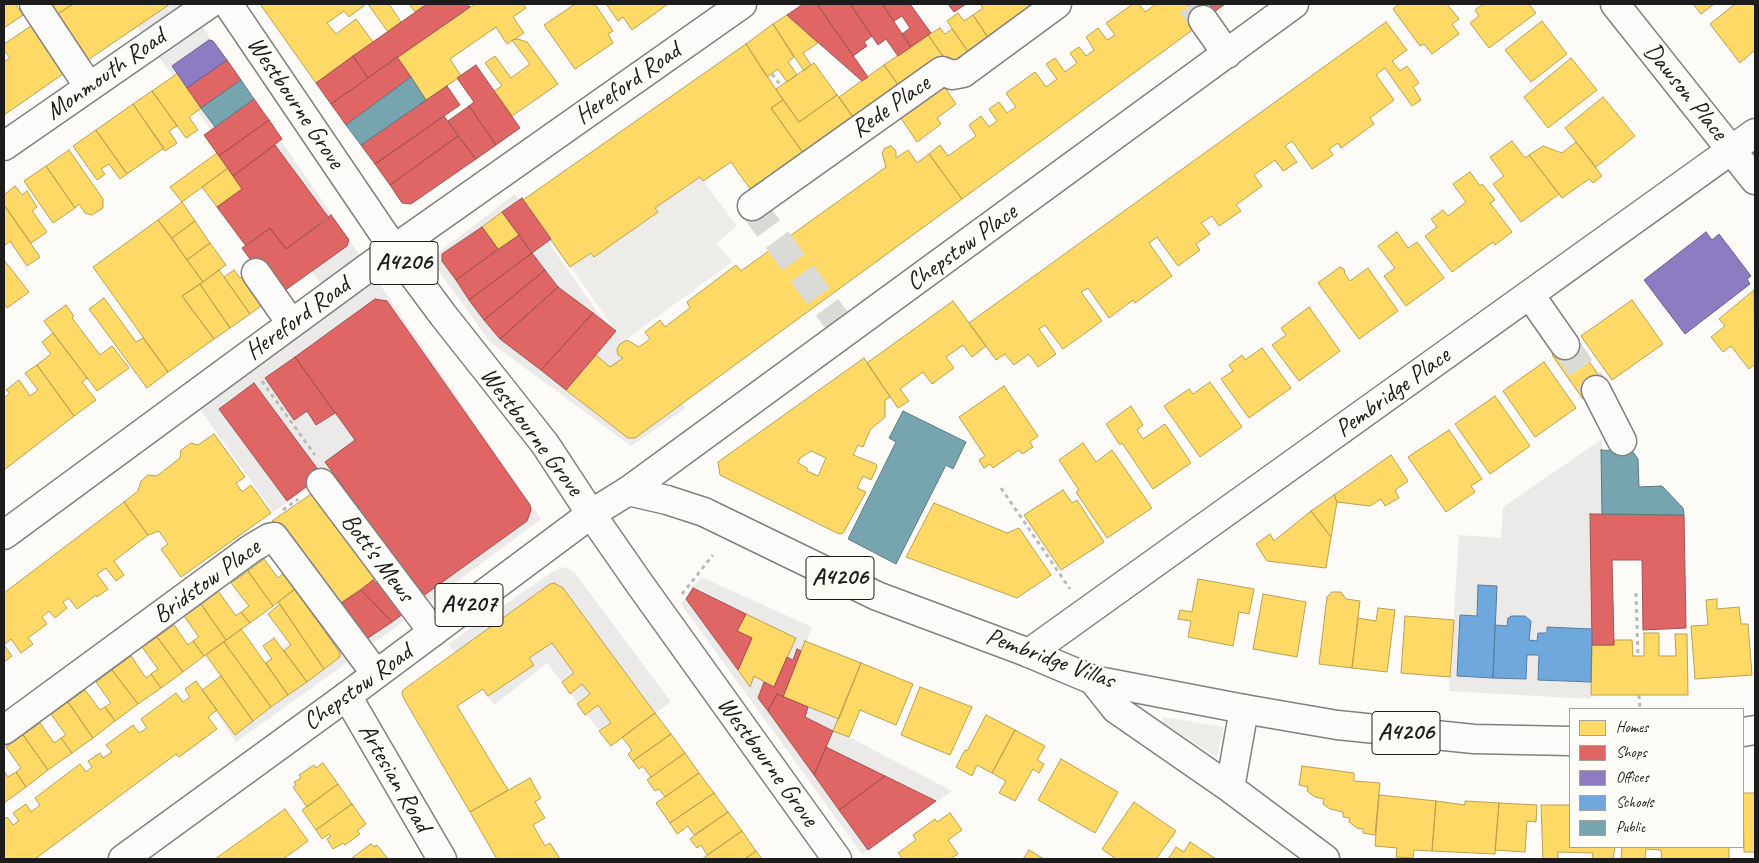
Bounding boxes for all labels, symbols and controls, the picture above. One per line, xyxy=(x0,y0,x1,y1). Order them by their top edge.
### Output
street label: Monmouth Road xyxy=(40,23,172,127)
street label: Westbourne Grove xyxy=(240,31,350,175)
street label: Hereford Road xyxy=(569,37,687,131)
street label: Dawson Place xyxy=(1637,37,1733,147)
street label: Rede Place xyxy=(846,69,936,145)
street label: Chepstow Place xyxy=(901,198,1023,298)
road number: A4206 xyxy=(370,242,438,284)
street label: Hereford Road xyxy=(240,271,356,367)
street label: Pembridge Place xyxy=(1330,341,1456,445)
street label: Westbourne Grove xyxy=(473,362,589,502)
street label: Bott's Mews xyxy=(334,508,420,608)
street label: Bridstow Place xyxy=(148,533,266,631)
road number: A4206 xyxy=(806,556,874,600)
road number: A4207 xyxy=(435,584,503,626)
street label: Pembridge Villas xyxy=(982,622,1118,696)
street label: Chepstow Road xyxy=(298,638,418,738)
street label: Westbourne Grove xyxy=(710,691,824,833)
legend xyxy=(1569,708,1744,848)
road number: A4206 xyxy=(1372,711,1440,754)
street label: Artesian Road xyxy=(351,718,437,838)
text: Homes xyxy=(1616,718,1648,737)
text: Shops xyxy=(1616,743,1647,762)
text: Offices xyxy=(1616,768,1649,787)
text: Schools xyxy=(1616,793,1653,812)
text: Public xyxy=(1616,818,1645,837)

